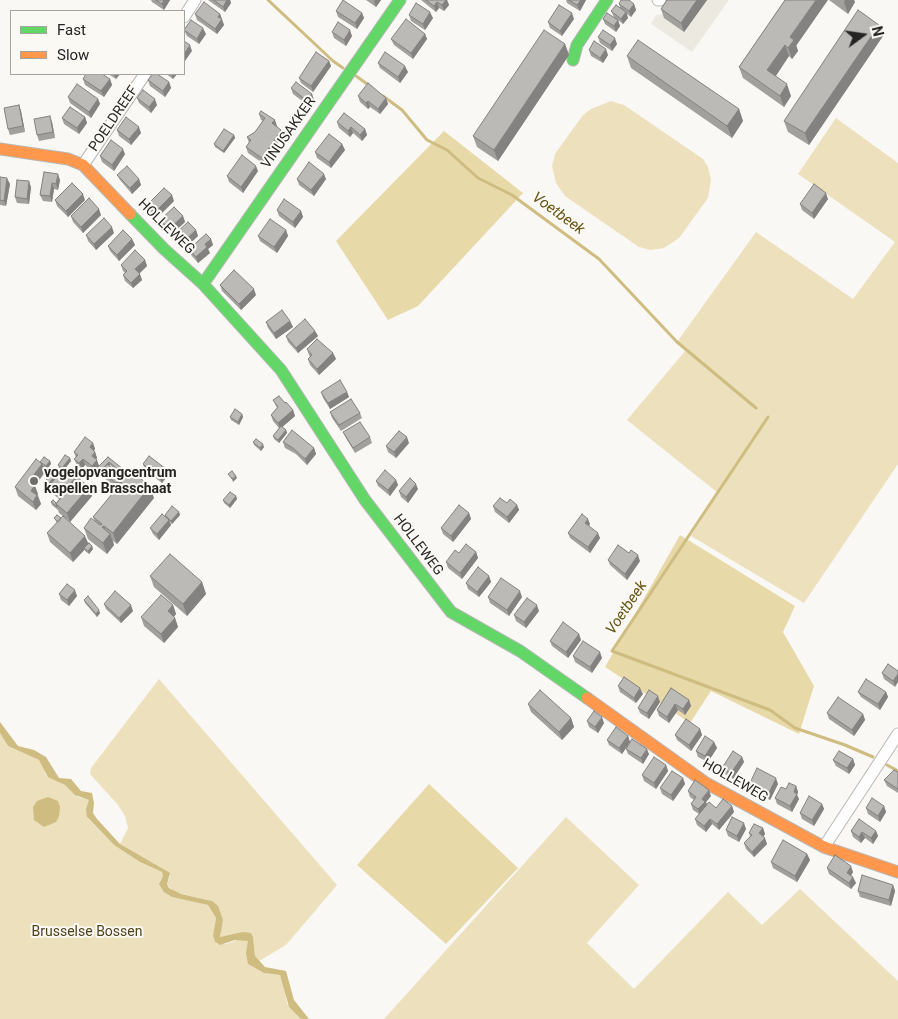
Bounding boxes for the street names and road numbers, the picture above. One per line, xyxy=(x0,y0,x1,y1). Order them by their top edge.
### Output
street label: POELDREEF xyxy=(86,83,142,155)
street label: VINUSAKKER xyxy=(258,94,320,172)
street label: HOLLEWEG xyxy=(134,196,198,258)
street label: HOLLEWEG xyxy=(389,511,447,579)
street label: HOLLEWEG xyxy=(699,756,771,806)

